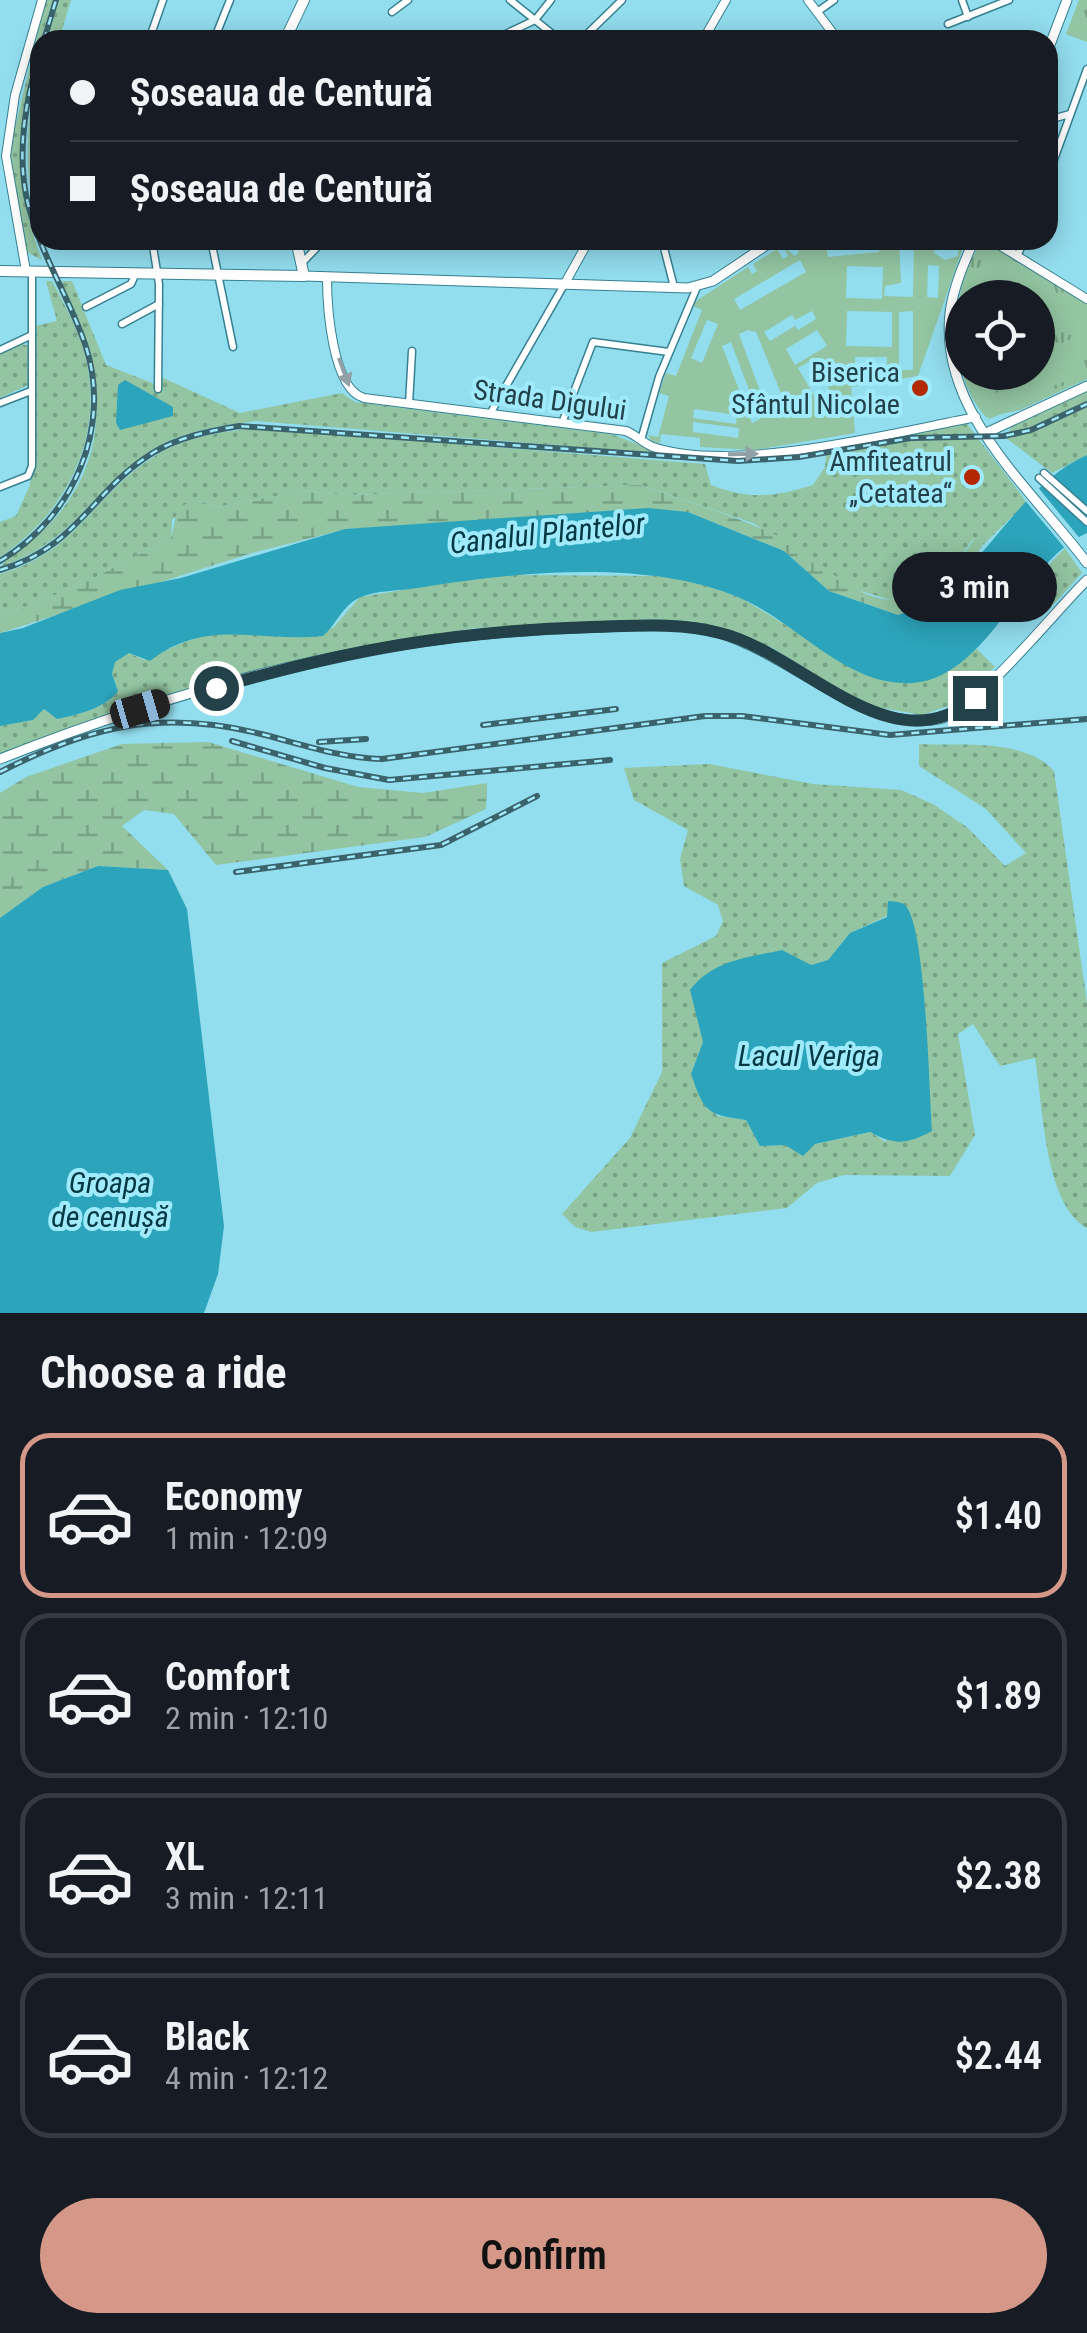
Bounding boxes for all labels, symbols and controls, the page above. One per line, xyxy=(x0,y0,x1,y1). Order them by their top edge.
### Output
text: Șoseaua de Centură xyxy=(130,71,433,115)
text: Șoseaua de Centură xyxy=(130,167,433,211)
map controls xyxy=(945,280,1055,390)
button: locate xyxy=(945,280,1055,390)
place label: Biserica Sfântul Nicolae xyxy=(731,356,900,421)
one-way arrow xyxy=(337,358,352,388)
street label: Strada Digului xyxy=(471,373,629,427)
marker: Biserica Sfântul Nicolae xyxy=(909,377,931,399)
place label: Amfiteatrul „Cetatea“ xyxy=(829,445,952,510)
one-way arrow xyxy=(728,446,760,462)
marker: Amfiteatrul „Cetatea“ xyxy=(961,466,983,488)
water label: Canalul Plantelor xyxy=(448,505,647,561)
callout: 3 min xyxy=(892,553,1058,623)
text: 3 min xyxy=(939,568,1010,606)
route start xyxy=(194,666,239,711)
route end xyxy=(953,676,998,721)
car xyxy=(107,686,173,732)
water label: Lacul Veriga xyxy=(738,1038,880,1073)
water label: Groapa de cenușă xyxy=(51,1165,169,1235)
text: Choose a ride xyxy=(40,1346,287,1399)
icon: car xyxy=(45,1471,135,1561)
text: Economy xyxy=(165,1475,302,1519)
text: $1.40 xyxy=(955,1494,1042,1538)
text: 1 min · 12:09 xyxy=(165,1519,328,1557)
icon: car xyxy=(45,1651,135,1741)
text: Comfort xyxy=(165,1655,290,1699)
text: $1.89 xyxy=(955,1674,1042,1718)
text: 2 min · 12:10 xyxy=(165,1699,328,1737)
icon: car xyxy=(45,1831,135,1921)
text: XL xyxy=(165,1835,204,1879)
text: $2.38 xyxy=(955,1854,1042,1898)
text: 3 min · 12:11 xyxy=(165,1879,328,1917)
icon: car xyxy=(45,2011,135,2101)
text: Black xyxy=(165,2015,249,2059)
text: $2.44 xyxy=(955,2034,1042,2078)
text: 4 min · 12:12 xyxy=(165,2059,328,2097)
button: Confirm xyxy=(40,2198,1047,2313)

